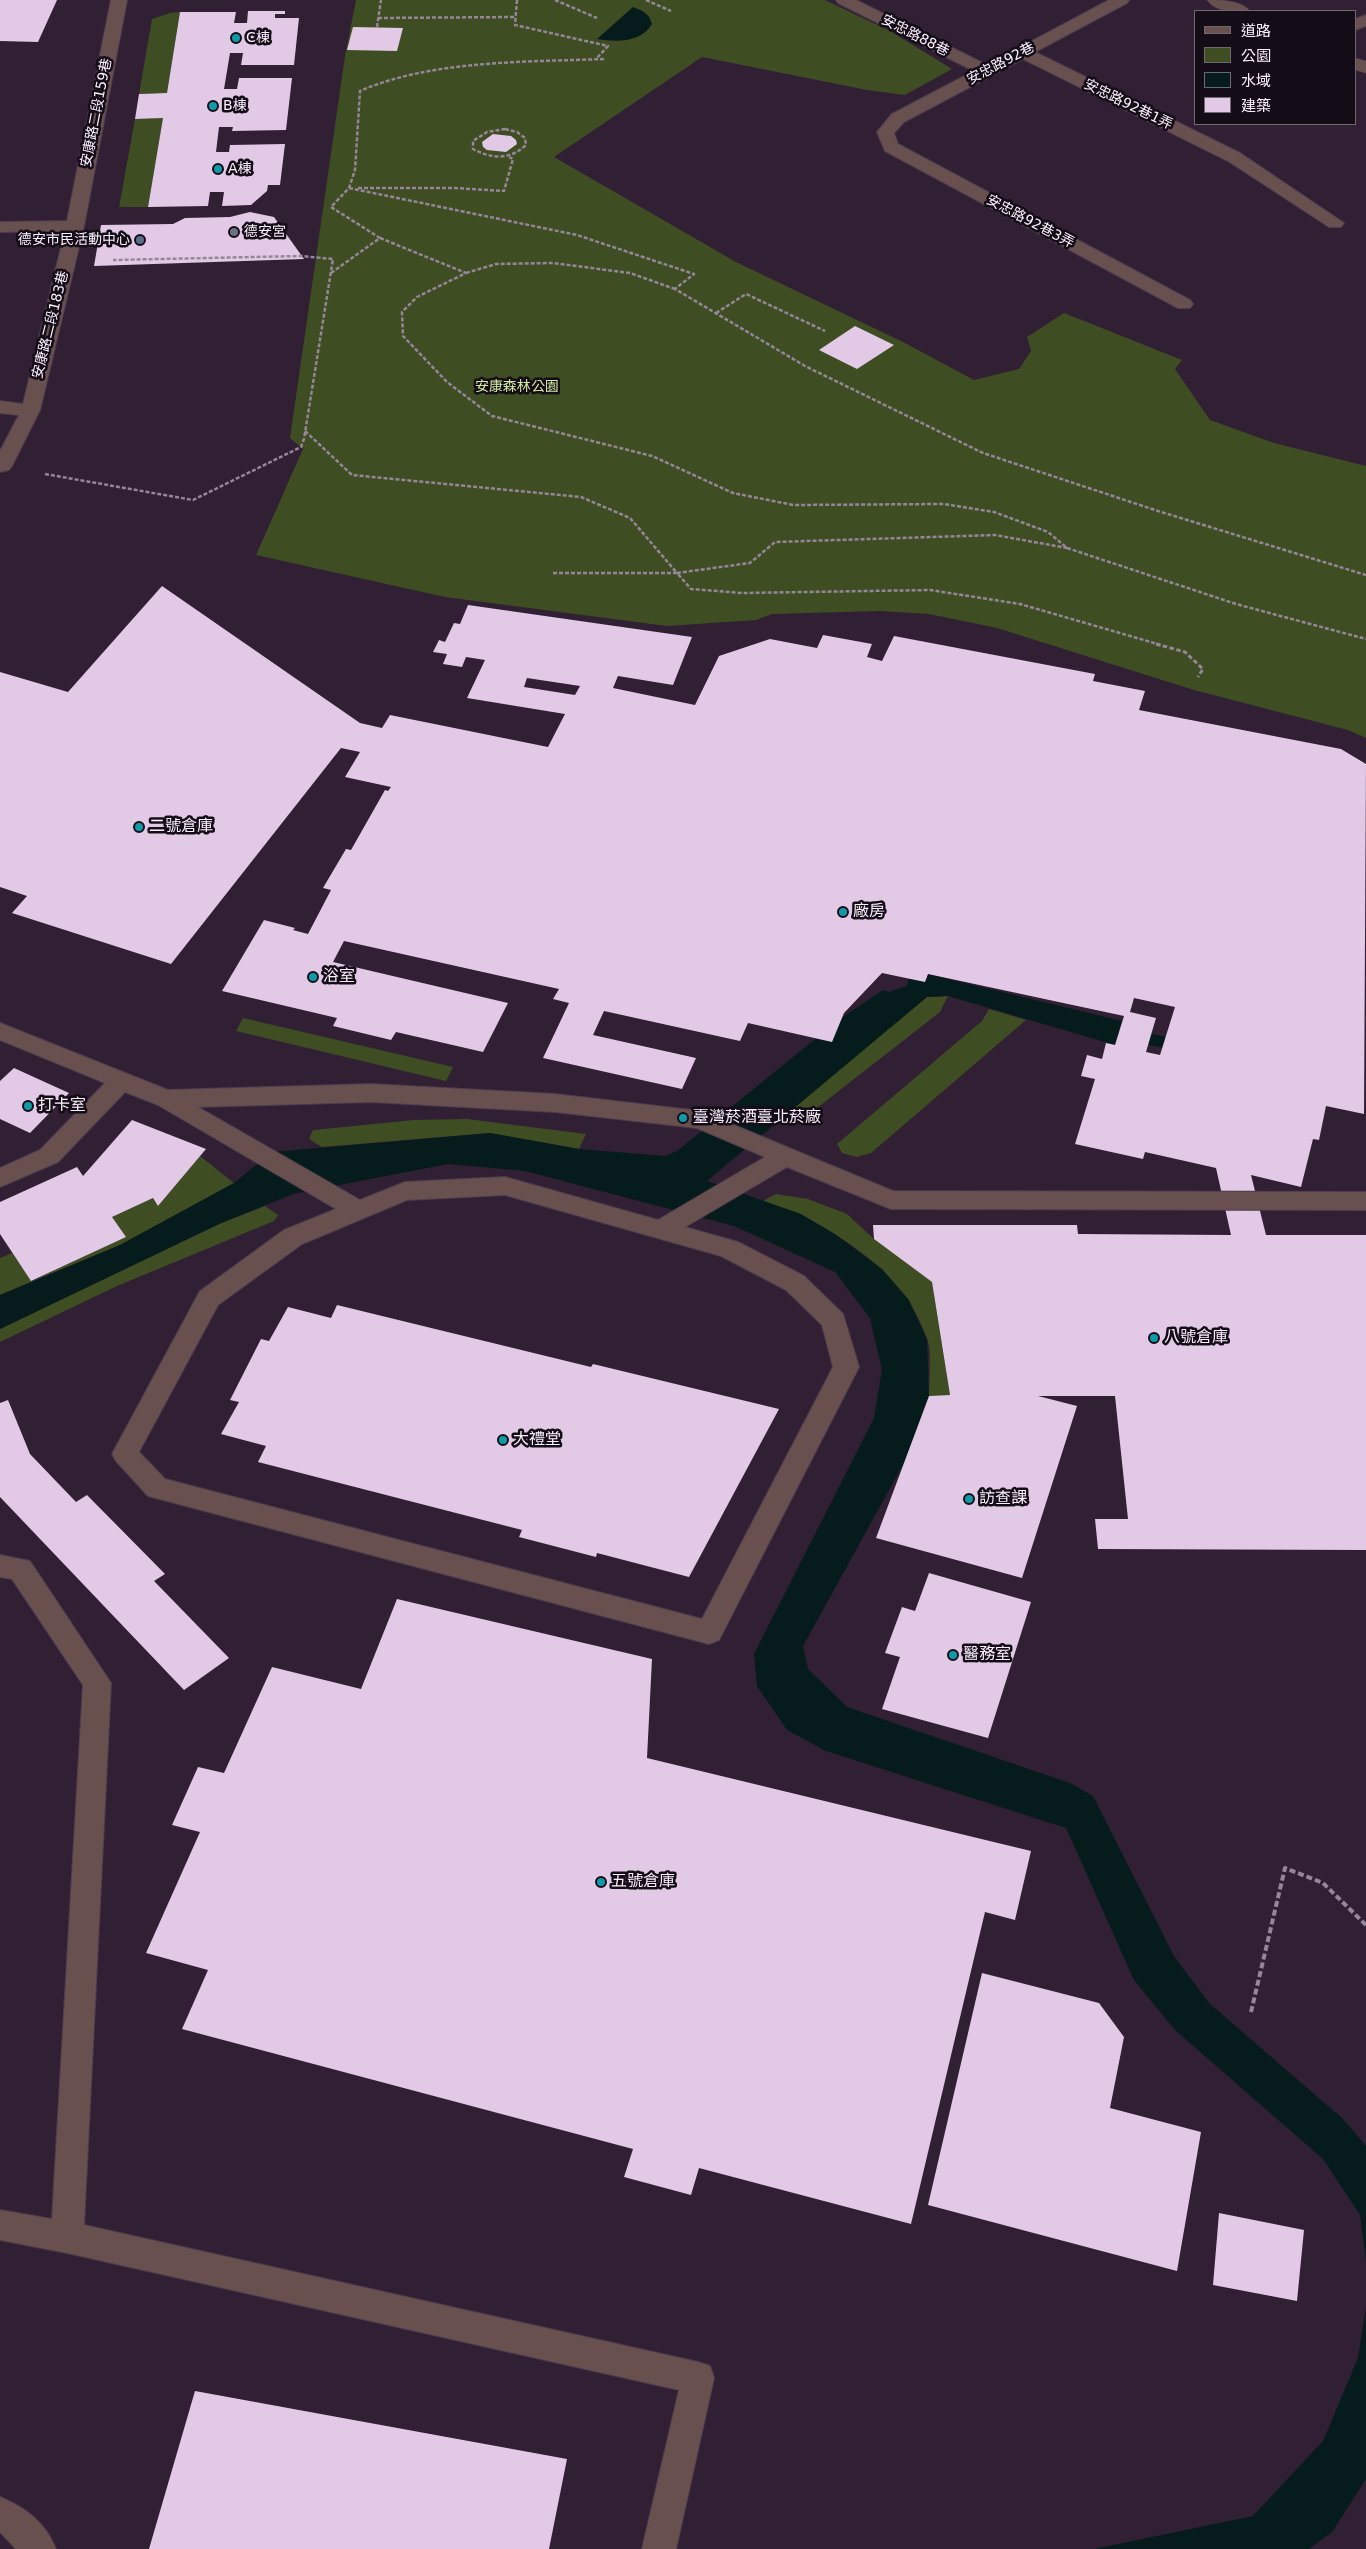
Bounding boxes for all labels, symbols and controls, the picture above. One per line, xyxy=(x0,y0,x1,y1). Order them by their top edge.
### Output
legend xyxy=(1194,10,1356,125)
street label: 安忠路88巷 xyxy=(878,12,952,60)
text: 道路 xyxy=(1241,22,1271,40)
place label: C棟 xyxy=(246,30,270,46)
marker: C棟 xyxy=(230,32,242,44)
street label: 安忠路92巷 xyxy=(964,39,1038,89)
text: 公園 xyxy=(1241,47,1271,65)
street label: 安康路二段159巷 xyxy=(78,57,116,169)
text: 水域 xyxy=(1241,72,1271,90)
street label: 安忠路92巷1弄 xyxy=(1081,76,1175,134)
text: 建築 xyxy=(1241,97,1271,115)
place label: B棟 xyxy=(223,98,247,114)
marker: B棟 xyxy=(207,100,219,112)
place label: A棟 xyxy=(228,161,252,177)
marker: A棟 xyxy=(212,163,224,175)
street label: 安忠路92巷3弄 xyxy=(983,192,1077,252)
place label: 德安宮 xyxy=(244,224,286,240)
marker: 德安宮 xyxy=(228,226,240,238)
place label: 德安市民活動中心 xyxy=(18,232,130,248)
marker: 德安市民活動中心 xyxy=(134,234,146,246)
street label: 安康路二段183巷 xyxy=(29,269,73,381)
park label: 安康森林公園 xyxy=(475,379,559,395)
place label: 二號倉庫 xyxy=(149,817,213,837)
marker: 二號倉庫 xyxy=(133,821,145,833)
place label: 廠房 xyxy=(853,902,885,922)
marker: 廠房 xyxy=(837,906,849,918)
place label: 浴室 xyxy=(323,967,355,987)
marker: 浴室 xyxy=(307,971,319,983)
place label: 打卡室 xyxy=(38,1096,86,1116)
marker: 打卡室 xyxy=(22,1100,34,1112)
place label: 臺灣菸酒臺北菸廠 xyxy=(693,1108,821,1128)
marker: 臺灣菸酒臺北菸廠 xyxy=(677,1112,689,1124)
place label: 八號倉庫 xyxy=(1164,1328,1228,1348)
marker: 八號倉庫 xyxy=(1148,1332,1160,1344)
place label: 大禮堂 xyxy=(513,1430,561,1450)
marker: 大禮堂 xyxy=(497,1434,509,1446)
place label: 訪查課 xyxy=(979,1489,1027,1509)
marker: 訪查課 xyxy=(963,1493,975,1505)
place label: 醫務室 xyxy=(963,1645,1011,1665)
marker: 醫務室 xyxy=(947,1649,959,1661)
place label: 五號倉庫 xyxy=(611,1872,675,1892)
marker: 五號倉庫 xyxy=(595,1876,607,1888)

